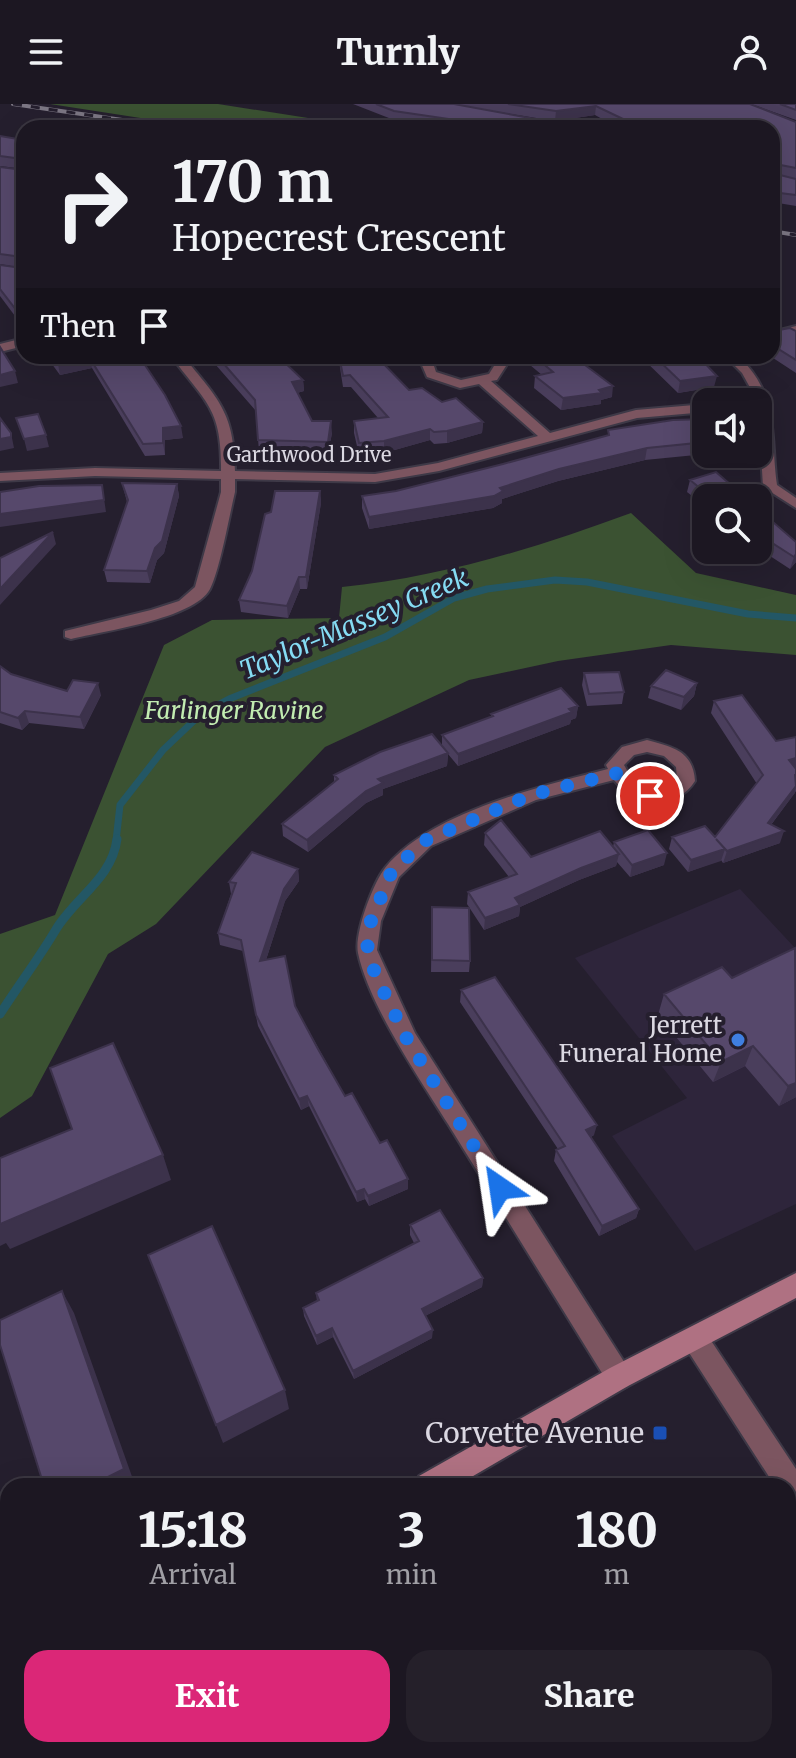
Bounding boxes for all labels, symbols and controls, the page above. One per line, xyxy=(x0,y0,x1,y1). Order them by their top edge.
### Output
icon: menu xyxy=(24,30,68,74)
text: Turnly xyxy=(336,30,460,75)
icon: person xyxy=(728,30,772,74)
text: 170 m xyxy=(172,147,333,217)
icon: right xyxy=(40,152,144,256)
text: Hopecrest Crescent xyxy=(172,216,506,261)
icon: arrive xyxy=(132,304,176,348)
text: Then xyxy=(40,307,116,345)
map controls xyxy=(692,388,772,564)
button: sound xyxy=(692,388,772,468)
street label: Garthwood Drive xyxy=(227,442,391,467)
button: search xyxy=(692,484,772,564)
water label: Taylor-Massey Creek xyxy=(235,561,473,687)
park label: Farlinger Ravine xyxy=(144,695,323,726)
pin xyxy=(616,762,684,830)
icon: arrive xyxy=(628,774,672,818)
place label: Jerrett Funeral Home xyxy=(558,1010,723,1069)
marker: Jerrett Funeral Home xyxy=(729,1031,747,1049)
position arrow xyxy=(458,1146,542,1230)
place label: Corvette Avenue xyxy=(425,1415,644,1451)
marker: Corvette Avenue xyxy=(651,1424,669,1442)
text: 15:18 xyxy=(138,1500,248,1560)
text: 3 xyxy=(398,1500,425,1560)
text: 180 xyxy=(575,1500,658,1560)
text: Arrival xyxy=(150,1558,236,1591)
text: min xyxy=(386,1558,437,1591)
text: m xyxy=(604,1558,630,1591)
button: Exit xyxy=(24,1650,390,1742)
button: Share xyxy=(406,1650,772,1742)

